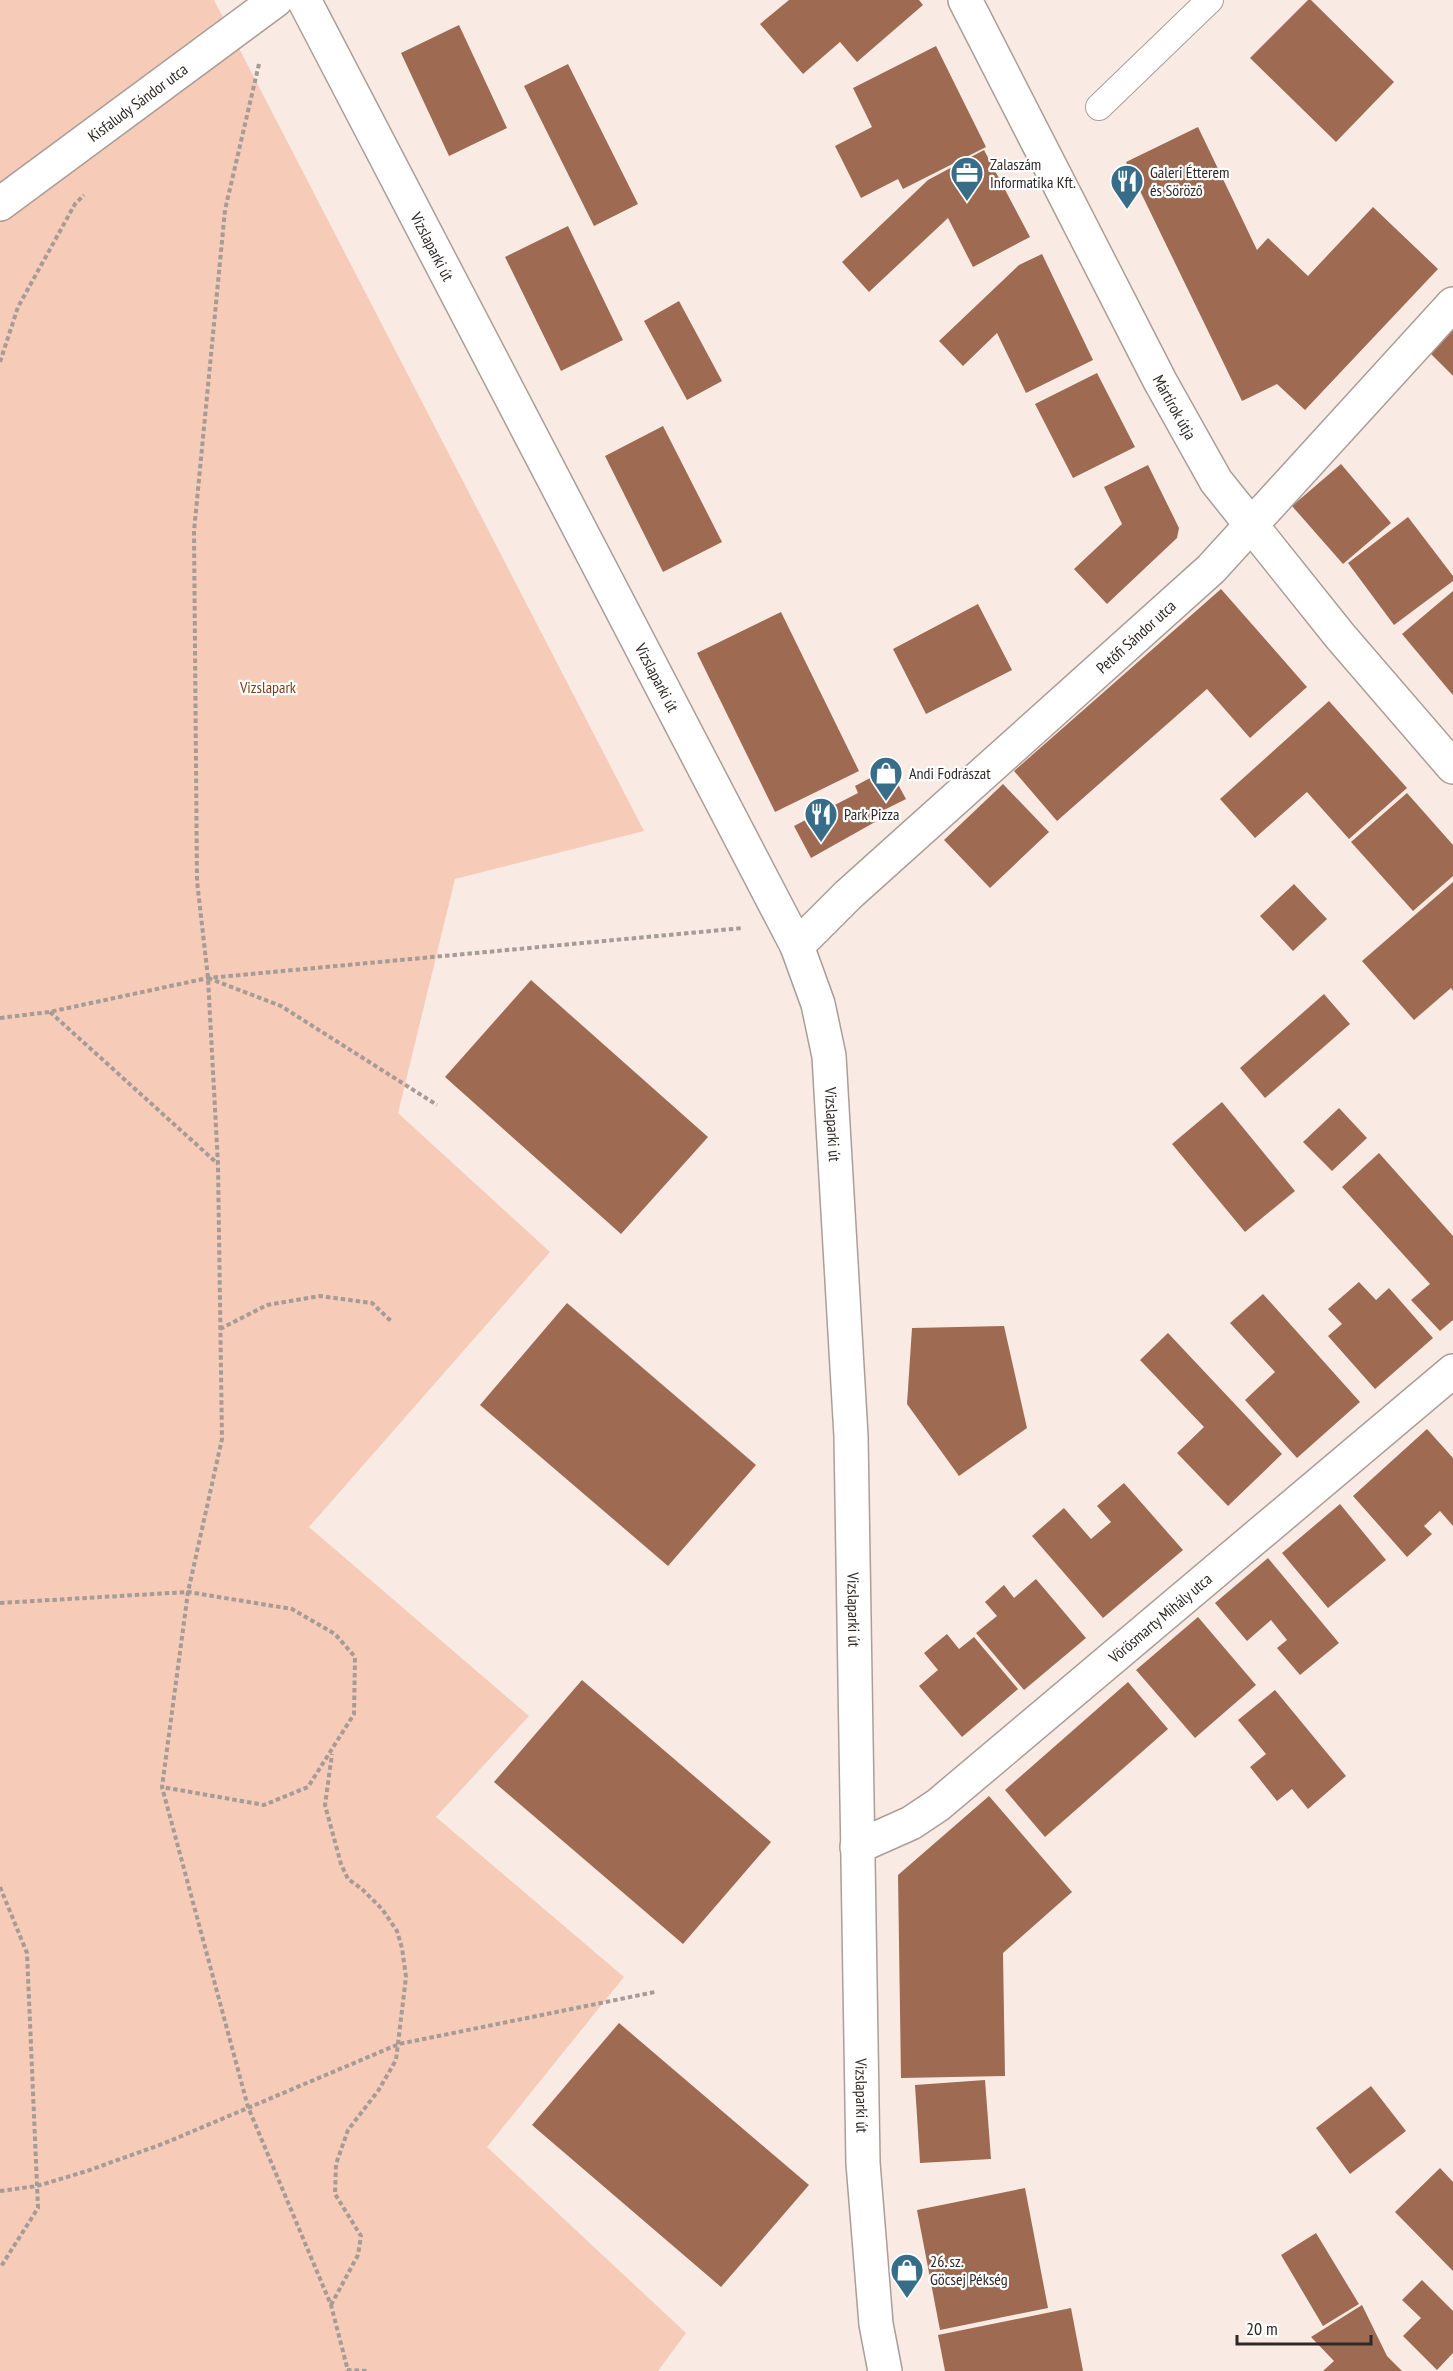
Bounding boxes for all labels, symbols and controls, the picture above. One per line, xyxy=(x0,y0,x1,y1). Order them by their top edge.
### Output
street label: Kisfaludy Sándor utca xyxy=(84,59,191,146)
place label: Zalaszám Informatika Kft. xyxy=(990,154,1076,192)
office icon: Zalaszám Informatika Kft. xyxy=(949,155,985,202)
place label: Galeri Étterem és Söröző xyxy=(1150,162,1229,200)
restaurant icon: Galeri Étterem és Söröző xyxy=(1109,163,1145,210)
street label: Vizslaparki út xyxy=(406,208,459,285)
street label: Mártírok útja xyxy=(1149,372,1201,443)
street label: Petőfi Sándor utca xyxy=(1092,596,1180,677)
street label: Vizslaparki út xyxy=(631,639,683,716)
park label: Vizslapark xyxy=(239,677,297,697)
shop icon: Andi Fodrászat xyxy=(868,755,904,802)
place label: Andi Fodrászat xyxy=(909,763,991,783)
restaurant icon: Park Pizza xyxy=(803,796,839,843)
place label: Park Pizza xyxy=(844,804,899,824)
street label: Vizslaparki út xyxy=(821,1086,845,1163)
street label: Vörösmarty Mihály utca xyxy=(1104,1569,1216,1668)
street label: Vizslaparki út xyxy=(843,1571,864,1648)
street label: Vizslaparki út xyxy=(851,2057,873,2134)
place label: 26. sz. Göcsej Pékség xyxy=(930,2251,1008,2289)
shop icon: 26. sz. Göcsej Pékség xyxy=(889,2252,925,2299)
scale bar xyxy=(1237,2308,1370,2346)
text: 20 m xyxy=(1246,2317,1278,2340)

